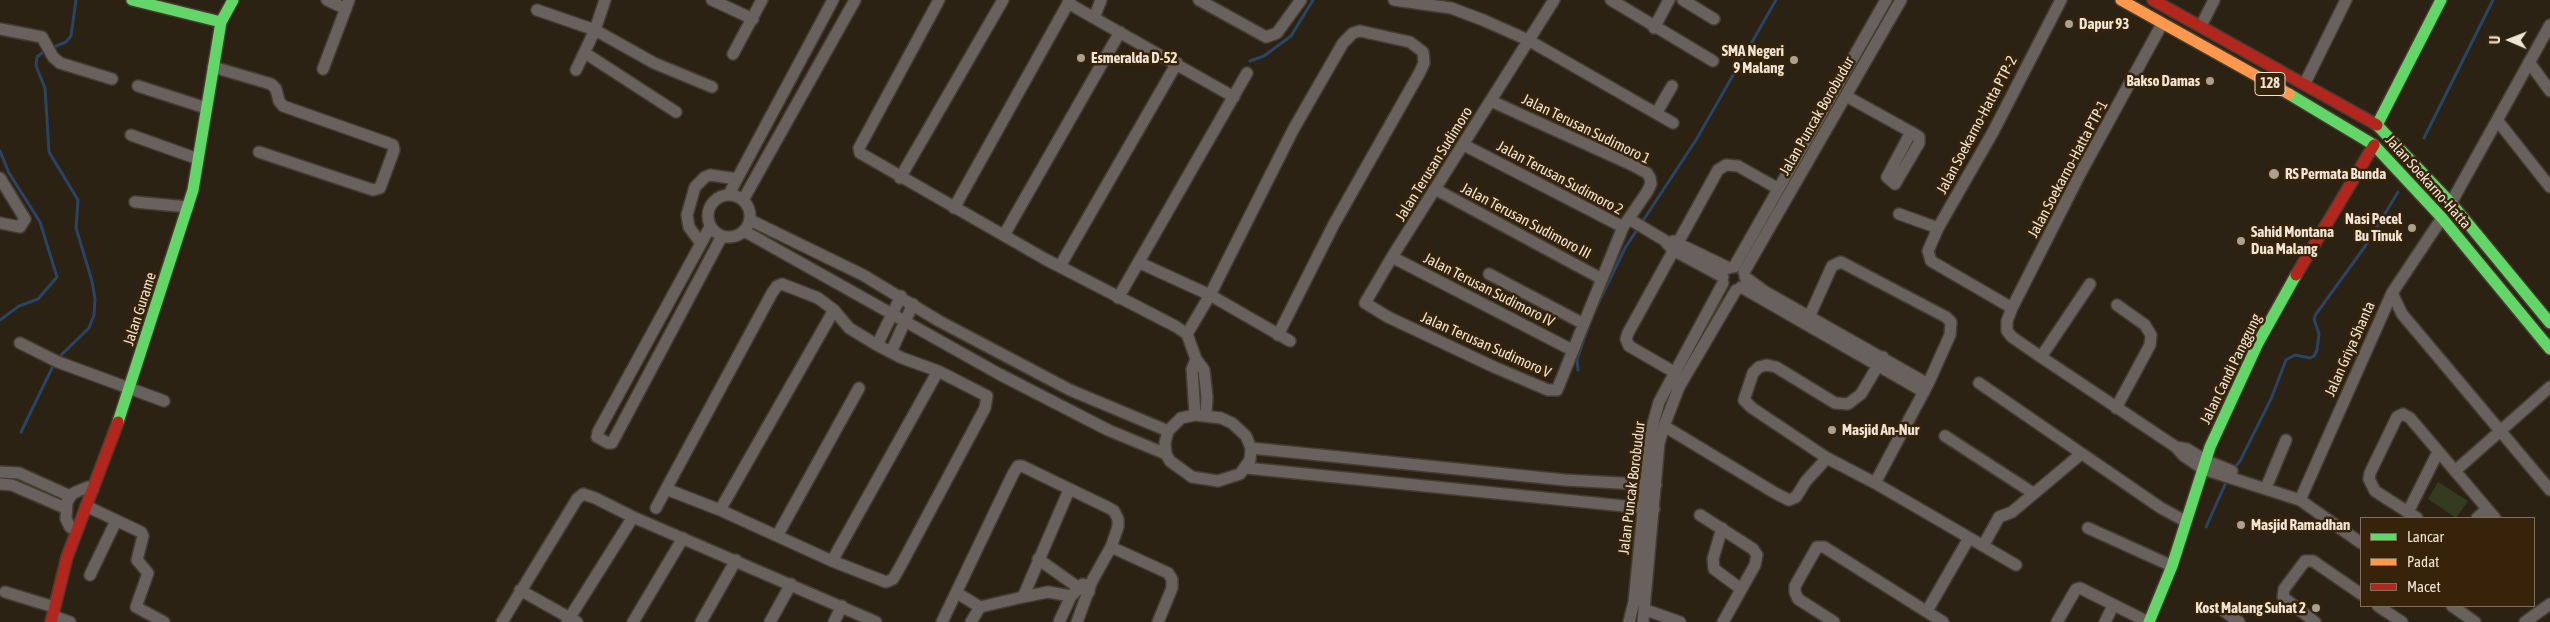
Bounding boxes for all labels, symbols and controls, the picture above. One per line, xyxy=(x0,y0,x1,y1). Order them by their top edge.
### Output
place label: Dapur 93 xyxy=(2079,15,2129,33)
north arrow xyxy=(2485,15,2535,65)
marker: Dapur 93 xyxy=(2063,18,2075,30)
text: U xyxy=(2487,35,2503,44)
place label: SMA Negeri 9 Malang xyxy=(1722,42,1784,77)
place label: Esmeralda D-52 xyxy=(1091,49,1178,67)
marker: Esmeralda D-52 xyxy=(1075,52,1087,64)
street label: Jalan Soekarno-Hatta PTP-2 xyxy=(1933,53,2021,197)
street label: Jalan Puncak Borobudur xyxy=(1776,54,1858,178)
marker: SMA Negeri 9 Malang xyxy=(1788,54,1800,66)
place label: Bakso Damas xyxy=(2126,72,2200,90)
road number: 128 xyxy=(2255,72,2285,96)
marker: Bakso Damas xyxy=(2204,75,2216,87)
street label: Jalan Terusan Sudimoro 1 xyxy=(1519,90,1653,168)
street label: Jalan Soekarno-Hatta PTP-1 xyxy=(2024,97,2112,241)
street label: Jalan Terusan Sudimoro xyxy=(1392,104,1476,224)
street label: Jalan Soekarno-Hatta xyxy=(2381,132,2475,232)
street label: Jalan Terusan Sudimoro 2 xyxy=(1494,137,1626,219)
place label: RS Permata Bunda xyxy=(2285,165,2386,183)
marker: RS Permata Bunda xyxy=(2267,167,2281,181)
street label: Jalan Terusan Sudimoro III xyxy=(1458,179,1594,263)
place label: Nasi Pecel Bu Tinuk xyxy=(2345,210,2402,245)
marker: Nasi Pecel Bu Tinuk xyxy=(2406,222,2418,234)
place label: Sahid Montana Dua Malang xyxy=(2251,223,2334,258)
marker: Sahid Montana Dua Malang xyxy=(2235,235,2247,247)
street label: Jalan Terusan Sudimoro IV xyxy=(1421,249,1557,331)
street label: Jalan Gurame xyxy=(120,270,160,348)
street label: Jalan Griya Shanta xyxy=(2321,299,2379,399)
street label: Jalan Terusan Sudimoro V xyxy=(1418,308,1554,382)
street label: Jalan Candi Panggung xyxy=(2196,311,2266,427)
street label: Jalan Puncak Borobudur xyxy=(1615,420,1649,556)
place label: Masjid An-Nur xyxy=(1842,421,1919,439)
marker: Masjid An-Nur xyxy=(1826,424,1838,436)
place label: Masjid Ramadhan xyxy=(2251,516,2350,534)
legend xyxy=(2360,517,2535,607)
marker: Masjid Ramadhan xyxy=(2235,519,2247,531)
text: Lancar xyxy=(2407,528,2444,545)
text: Padat xyxy=(2407,553,2439,570)
text: Macet xyxy=(2407,578,2441,595)
place label: Kost Malang Suhat 2 xyxy=(2195,599,2306,617)
marker: Kost Malang Suhat 2 xyxy=(2310,602,2322,614)

